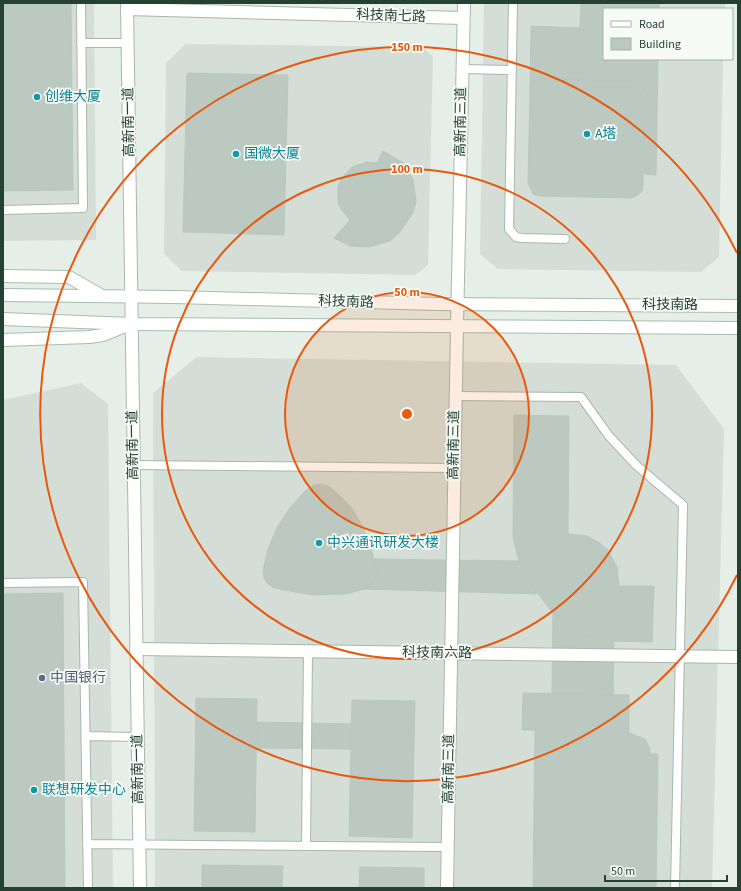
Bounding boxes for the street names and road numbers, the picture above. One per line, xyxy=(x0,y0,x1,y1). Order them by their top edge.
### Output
street label: 科技南七路 xyxy=(356,5,426,27)
street label: 高新南一道 xyxy=(118,87,140,157)
street label: 高新南三道 xyxy=(450,87,472,157)
street label: 科技南路 xyxy=(318,291,374,313)
street label: 科技南路 xyxy=(642,295,698,315)
street label: 高新南一道 xyxy=(122,410,144,480)
street label: 高新南三道 xyxy=(443,410,465,480)
street label: 科技南六路 xyxy=(402,642,472,664)
street label: 高新南一道 xyxy=(127,734,149,804)
street label: 高新南三道 xyxy=(438,734,460,804)

